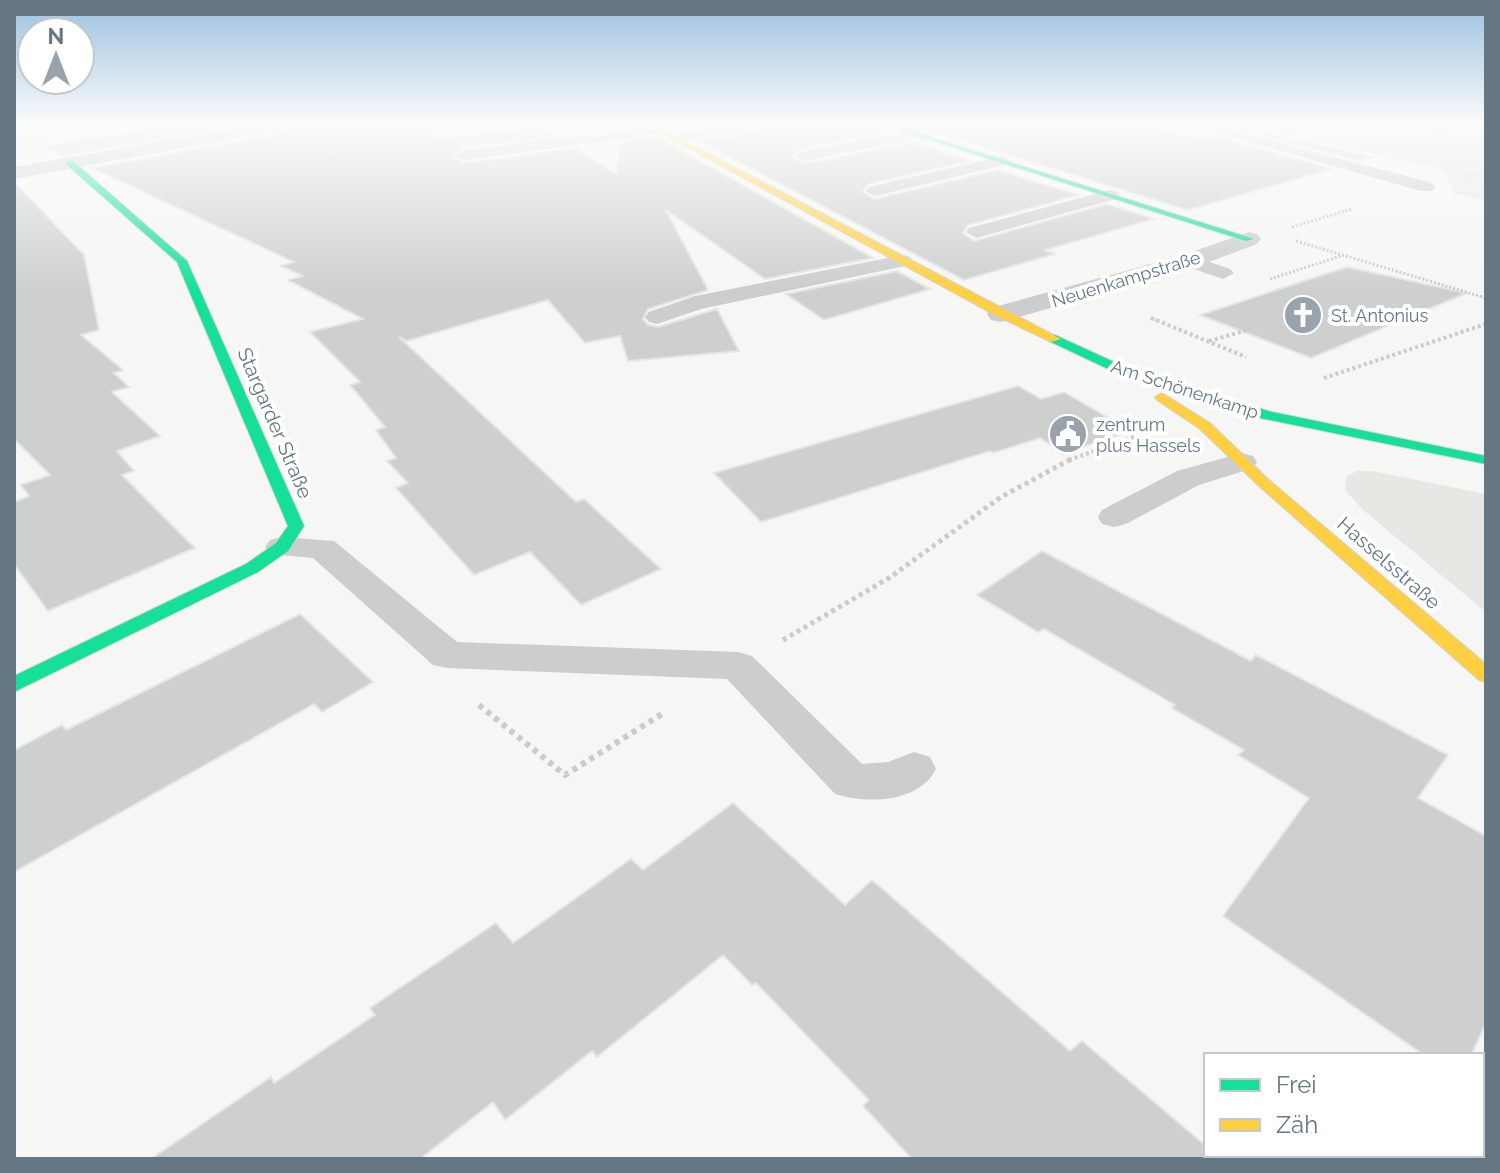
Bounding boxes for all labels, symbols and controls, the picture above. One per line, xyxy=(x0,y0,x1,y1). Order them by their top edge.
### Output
north arrow xyxy=(16,16,96,96)
text: N xyxy=(48,23,64,49)
street label: Neuenkampstraße xyxy=(1049,246,1203,312)
church icon: St. Antonius xyxy=(1282,294,1324,336)
place label: St. Antonius xyxy=(1331,305,1428,326)
street label: Stargarder Straße xyxy=(232,344,318,502)
street label: Am Schönenkamp xyxy=(1109,355,1261,423)
public building icon: zentrum plus Hassels xyxy=(1047,413,1089,455)
place label: zentrum plus Hassels xyxy=(1096,414,1201,456)
street label: Hasselsstraße xyxy=(1333,512,1446,614)
legend xyxy=(1204,1053,1484,1157)
text: Frei xyxy=(1276,1070,1317,1099)
text: Zäh xyxy=(1276,1110,1318,1139)

